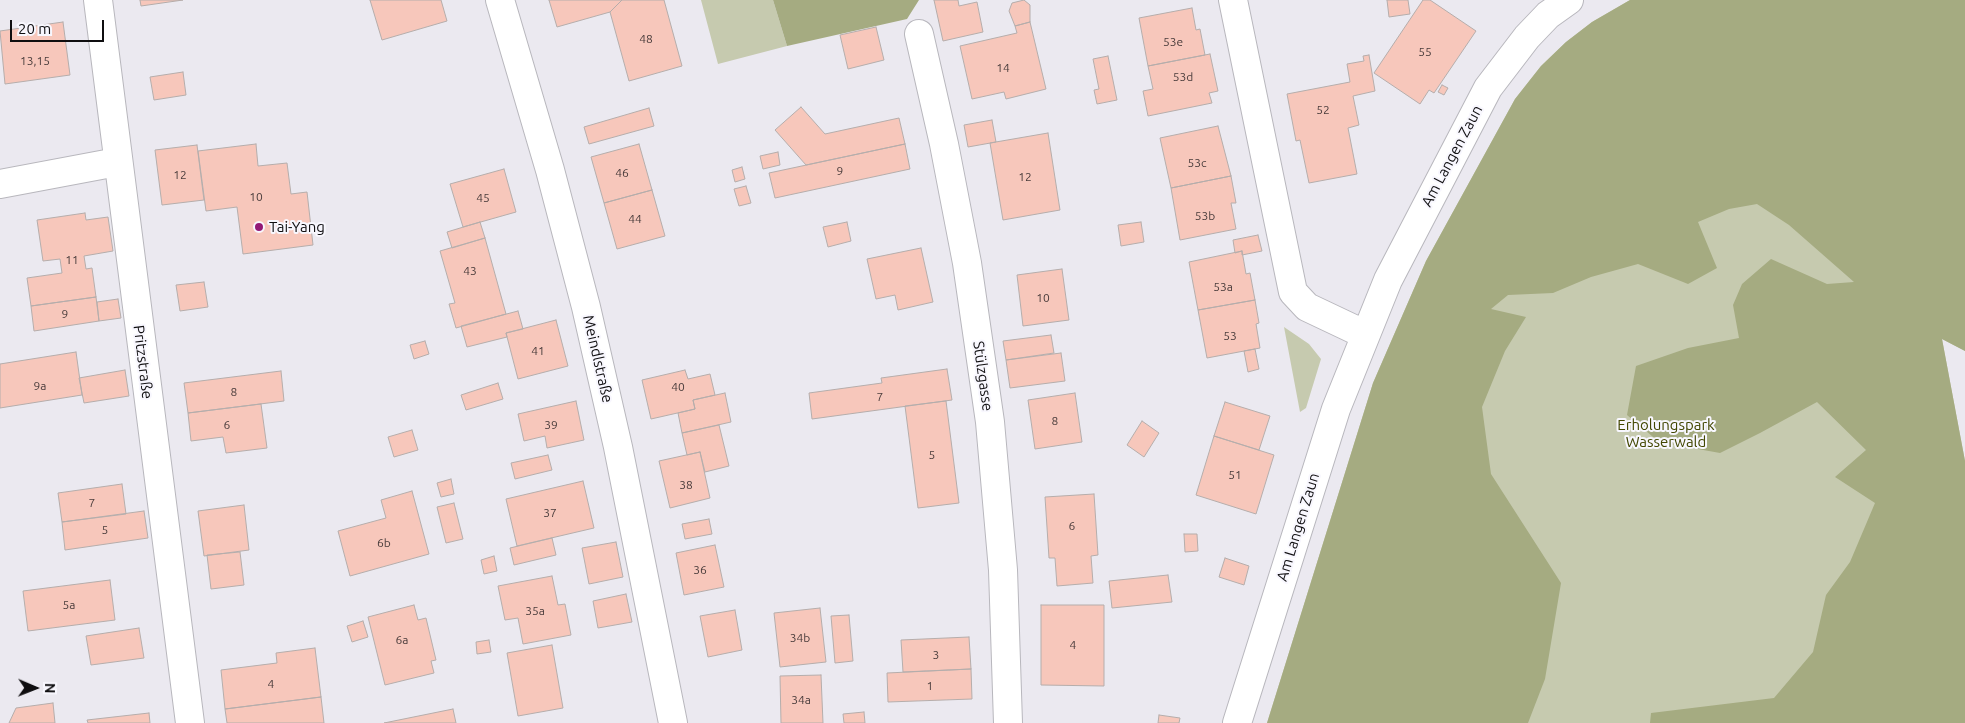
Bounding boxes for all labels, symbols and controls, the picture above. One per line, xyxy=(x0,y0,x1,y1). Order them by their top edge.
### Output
scale bar xyxy=(12,10,106,42)
text: 20 m xyxy=(18,20,51,37)
house number: 48 xyxy=(639,32,653,46)
house number: 53e xyxy=(1163,35,1183,49)
house number: 55 xyxy=(1418,45,1432,59)
house number: 13,15 xyxy=(20,54,50,68)
house number: 14 xyxy=(996,61,1010,75)
house number: 53d xyxy=(1173,70,1193,84)
street label: Am Langen Zaun xyxy=(1418,102,1486,210)
house number: 52 xyxy=(1316,103,1330,117)
house number: 53c xyxy=(1187,156,1207,170)
house number: 9 xyxy=(837,164,843,178)
house number: 46 xyxy=(615,166,629,180)
house number: 12 xyxy=(173,168,187,182)
house number: 12 xyxy=(1018,170,1032,184)
house number: 10 xyxy=(249,190,263,204)
house number: 45 xyxy=(476,191,490,205)
house number: 53b xyxy=(1195,209,1215,223)
house number: 44 xyxy=(628,212,642,226)
place label: Tai-Yang xyxy=(269,218,325,236)
marker: Tai-Yang xyxy=(253,221,265,233)
house number: 11 xyxy=(65,253,79,267)
house number: 43 xyxy=(463,264,477,278)
house number: 53a xyxy=(1213,280,1233,294)
house number: 10 xyxy=(1036,291,1050,305)
house number: 9 xyxy=(62,307,68,321)
street label: Meindlstraße xyxy=(579,313,617,405)
street label: Pritzstraße xyxy=(130,324,156,400)
house number: 53 xyxy=(1223,329,1237,343)
street label: Stülzgasse xyxy=(969,340,997,412)
house number: 41 xyxy=(531,344,545,358)
house number: 9a xyxy=(34,379,46,393)
house number: 40 xyxy=(671,380,685,394)
house number: 8 xyxy=(231,385,237,399)
house number: 7 xyxy=(877,390,883,404)
house number: 8 xyxy=(1052,414,1058,428)
park label: Erholungspark Wasserwald xyxy=(1617,416,1715,451)
house number: 6 xyxy=(224,418,230,432)
house number: 39 xyxy=(544,418,558,432)
house number: 5 xyxy=(929,448,935,462)
house number: 51 xyxy=(1228,468,1242,482)
street label: Am Langen Zaun xyxy=(1273,471,1323,583)
house number: 38 xyxy=(679,478,693,492)
house number: 7 xyxy=(89,496,95,510)
house number: 37 xyxy=(543,506,557,520)
house number: 6 xyxy=(1069,519,1075,533)
house number: 5 xyxy=(102,523,108,537)
house number: 6b xyxy=(377,536,391,550)
house number: 36 xyxy=(693,563,707,577)
house number: 5a xyxy=(63,598,75,612)
house number: 35a xyxy=(525,604,545,618)
house number: 34b xyxy=(790,631,810,645)
house number: 6a xyxy=(396,633,408,647)
house number: 4 xyxy=(1070,638,1076,652)
house number: 3 xyxy=(933,648,939,662)
north arrow xyxy=(10,663,60,713)
house number: 4 xyxy=(268,677,274,691)
house number: 1 xyxy=(927,679,933,693)
text: N xyxy=(42,683,58,694)
house number: 34a xyxy=(791,693,811,707)

